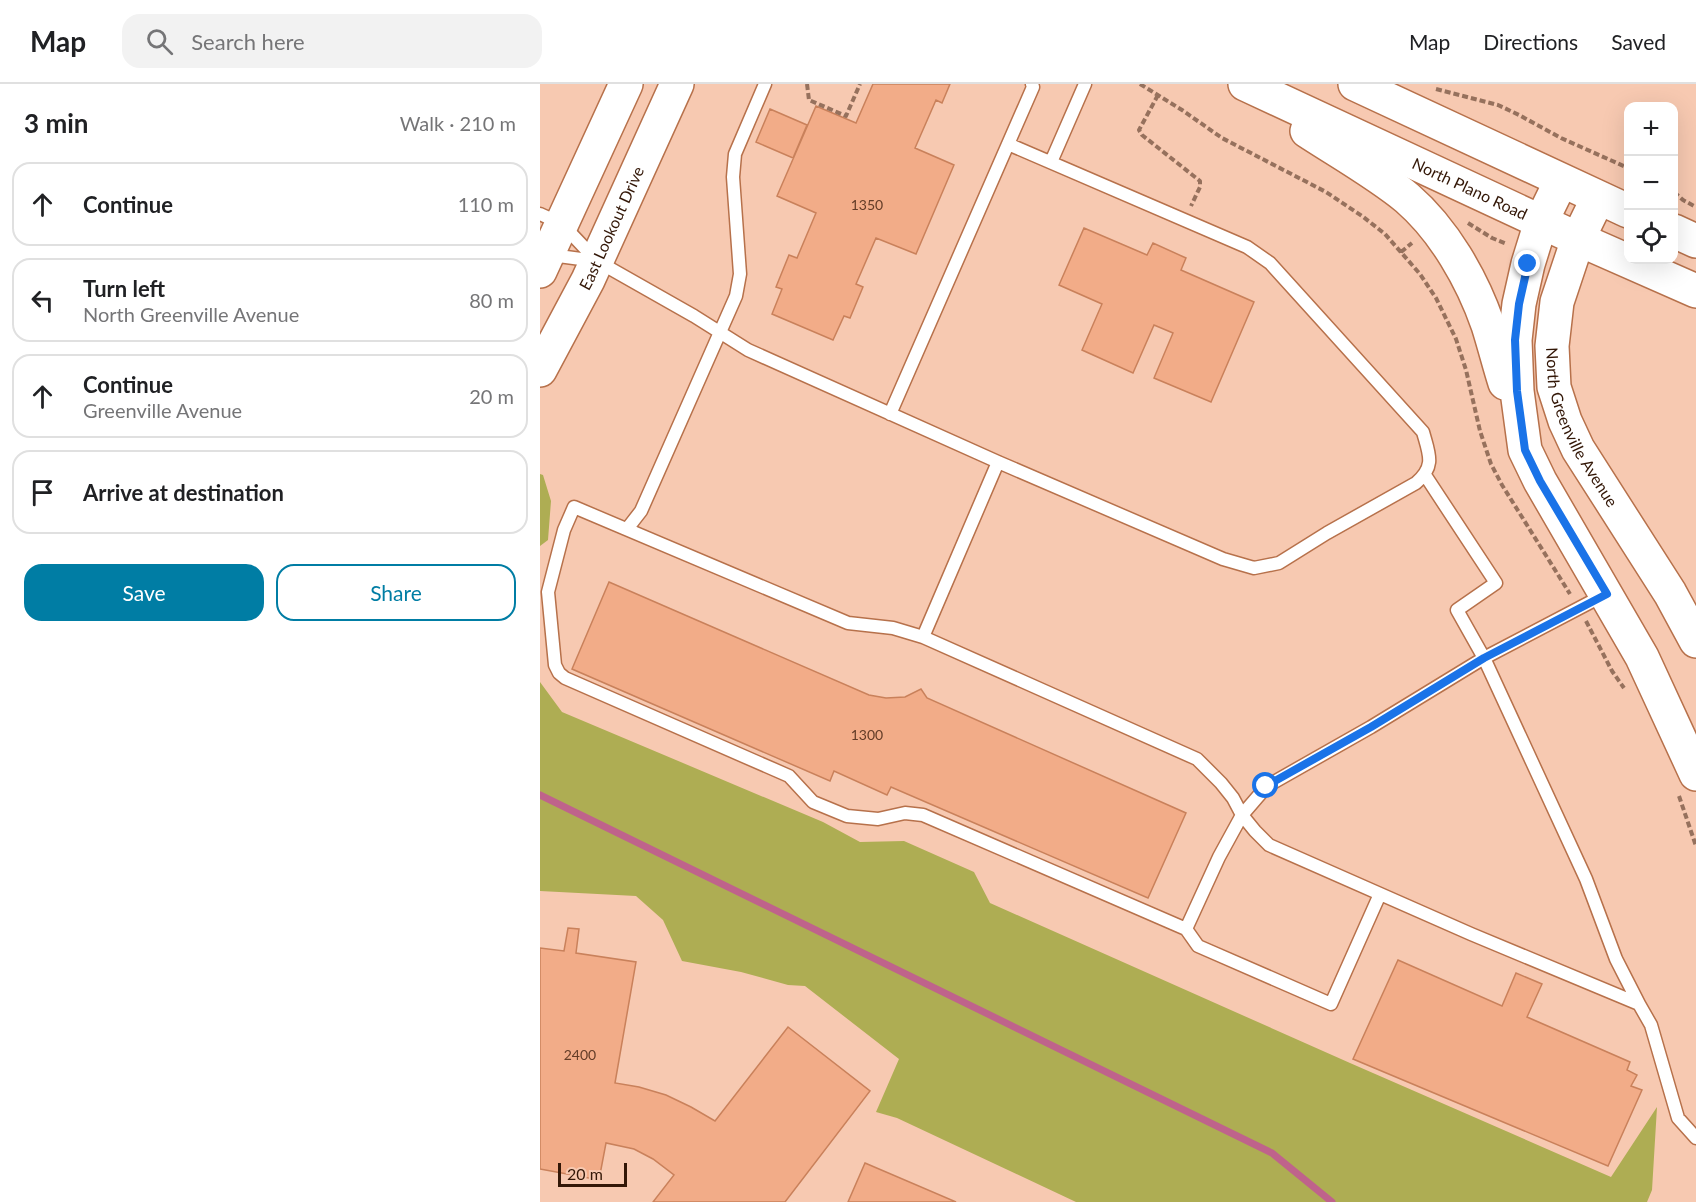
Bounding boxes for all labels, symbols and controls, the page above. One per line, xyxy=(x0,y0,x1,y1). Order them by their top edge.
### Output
search box xyxy=(122,14,542,68)
text: Map xyxy=(30,24,86,58)
icon: search xyxy=(143,25,176,58)
text: Search here xyxy=(191,28,305,55)
text: Map xyxy=(1409,29,1450,54)
text: Directions xyxy=(1483,29,1578,54)
text: Saved xyxy=(1611,29,1666,54)
map controls xyxy=(1624,102,1678,264)
button: + xyxy=(1624,102,1678,156)
text: 3 min xyxy=(24,107,88,139)
text: Walk · 210 m xyxy=(400,111,516,135)
street label: North Plano Road xyxy=(1410,153,1531,223)
button: − xyxy=(1624,156,1678,210)
street label: East Lookout Drive xyxy=(575,163,647,293)
icon: ahead xyxy=(26,188,59,221)
text: Continue xyxy=(83,191,173,218)
text: 110 m xyxy=(458,192,514,216)
house number: 1350 xyxy=(851,196,883,213)
button: locate xyxy=(1624,210,1678,264)
route end xyxy=(1514,250,1540,276)
text: Turn left xyxy=(83,275,165,302)
icon: left xyxy=(26,284,59,317)
text: 80 m xyxy=(469,288,514,312)
text: North Greenville Avenue xyxy=(83,302,299,326)
street label: North Greenville Avenue xyxy=(1543,347,1622,510)
text: Continue xyxy=(83,371,173,398)
icon: ahead xyxy=(26,380,59,413)
text: 20 m xyxy=(469,384,514,408)
text: Greenville Avenue xyxy=(83,398,242,422)
icon: arrive xyxy=(26,476,59,509)
text: Arrive at destination xyxy=(83,479,284,506)
button: Save xyxy=(24,564,264,621)
button: Share xyxy=(276,564,516,621)
house number: 1300 xyxy=(851,726,883,743)
route start xyxy=(1252,772,1278,798)
house number: 2400 xyxy=(564,1046,596,1063)
scale bar xyxy=(558,1160,627,1188)
text: 20 m xyxy=(567,1164,603,1183)

